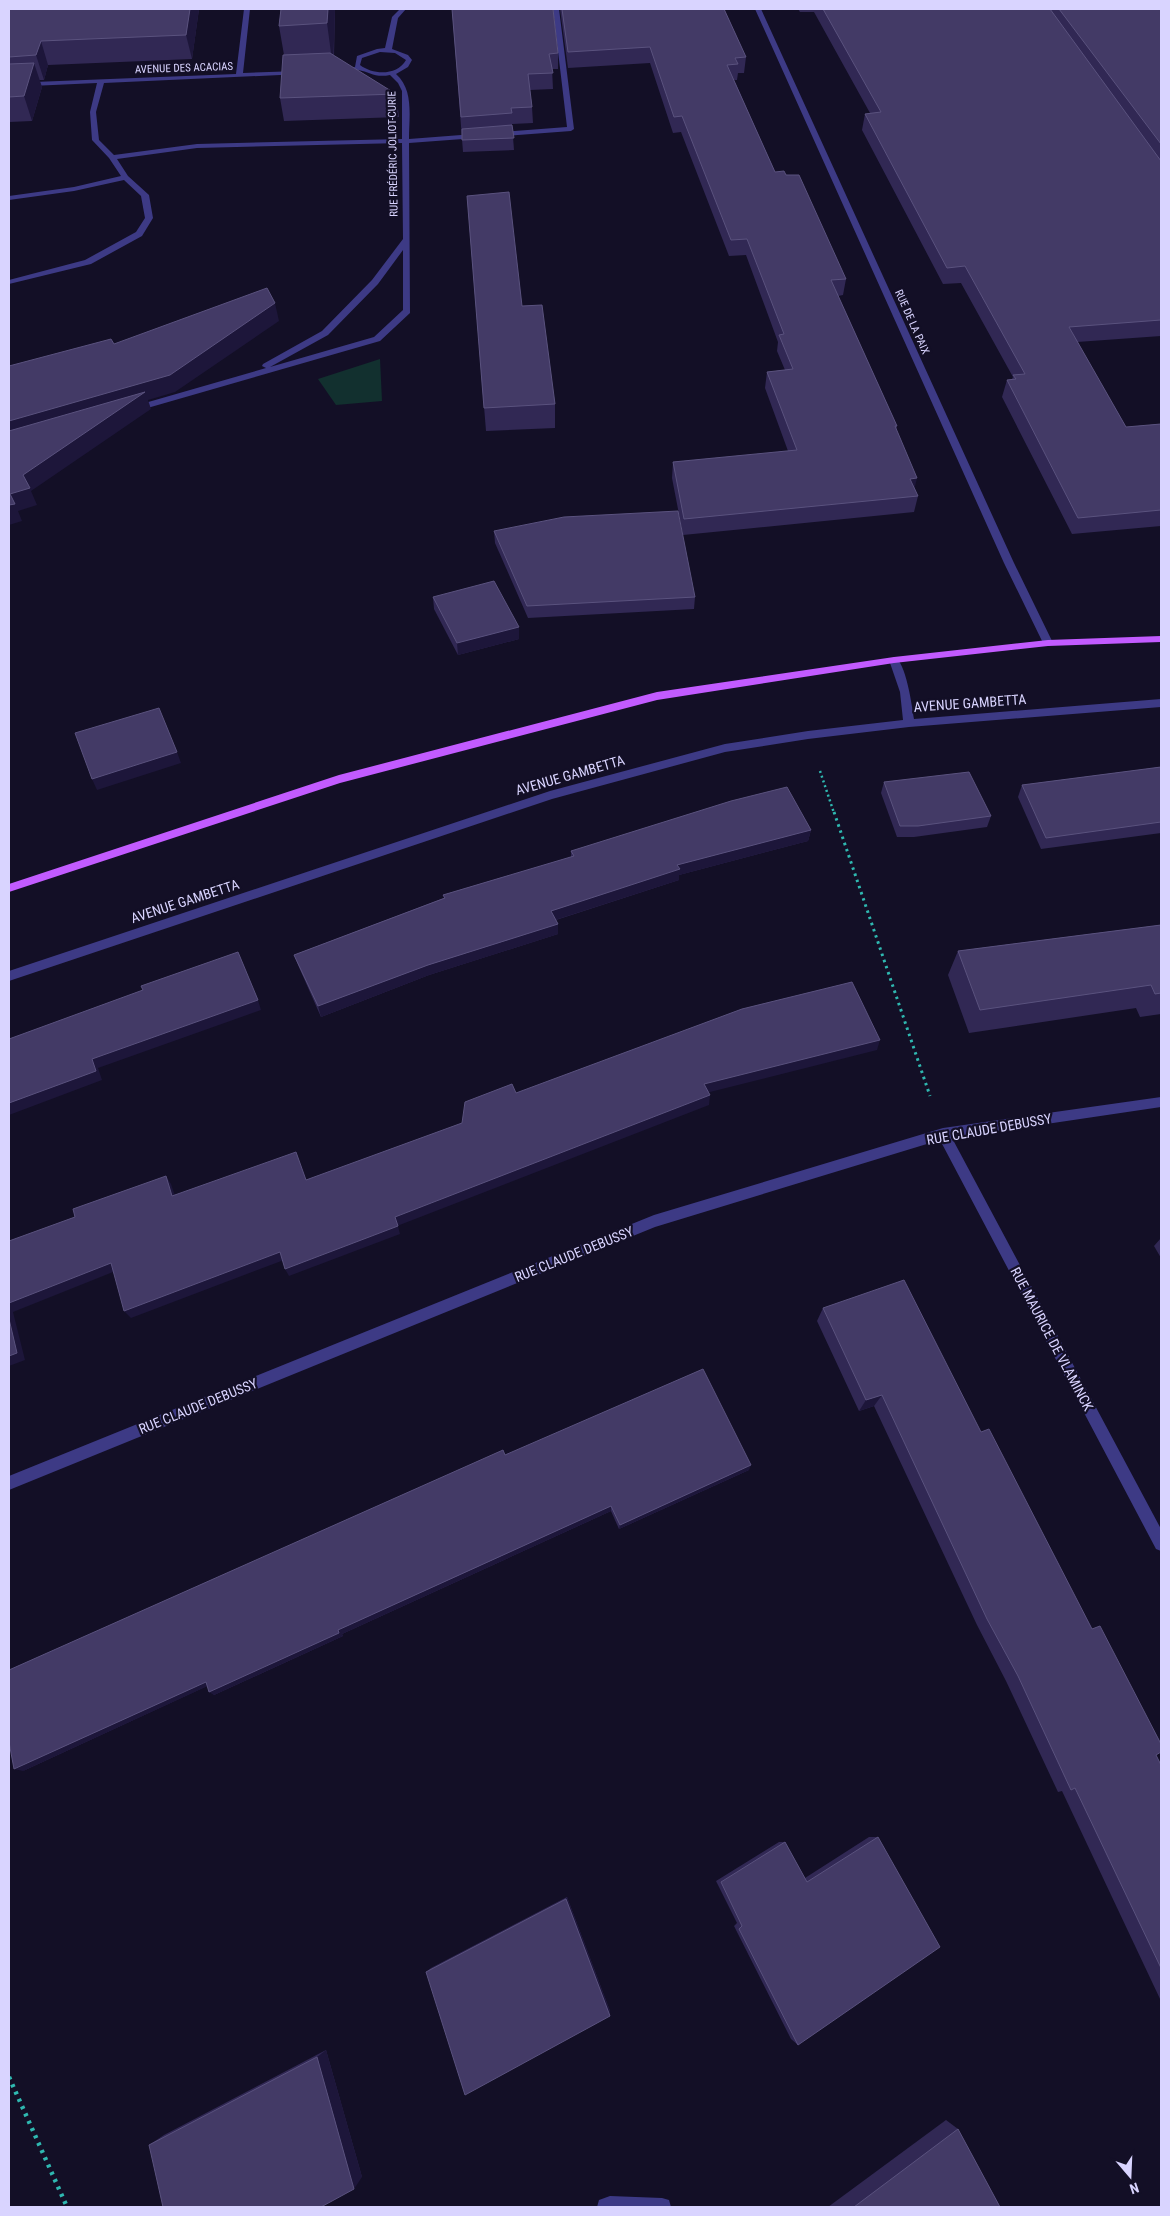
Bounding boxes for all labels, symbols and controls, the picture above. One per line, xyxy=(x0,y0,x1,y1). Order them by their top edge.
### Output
street label: AVENUE DES ACACIAS xyxy=(135,60,234,76)
street label: RUE FRÉDÉRIC JOLIOT-CURIE xyxy=(385,90,401,217)
street label: RUE DE LA PAIX xyxy=(892,288,932,356)
street label: AVENUE GAMBETTA xyxy=(913,691,1027,715)
street label: AVENUE GAMBETTA xyxy=(514,752,626,798)
street label: AVENUE GAMBETTA xyxy=(129,876,241,926)
street label: RUE CLAUDE DEBUSSY xyxy=(925,1110,1053,1148)
street label: RUE CLAUDE DEBUSSY xyxy=(512,1223,636,1285)
street label: RUE MAURICE DE VLAMINCK xyxy=(1007,1265,1097,1414)
street label: RUE CLAUDE DEBUSSY xyxy=(136,1375,260,1437)
north arrow xyxy=(1105,2151,1155,2201)
text: N xyxy=(1128,2179,1141,2197)

